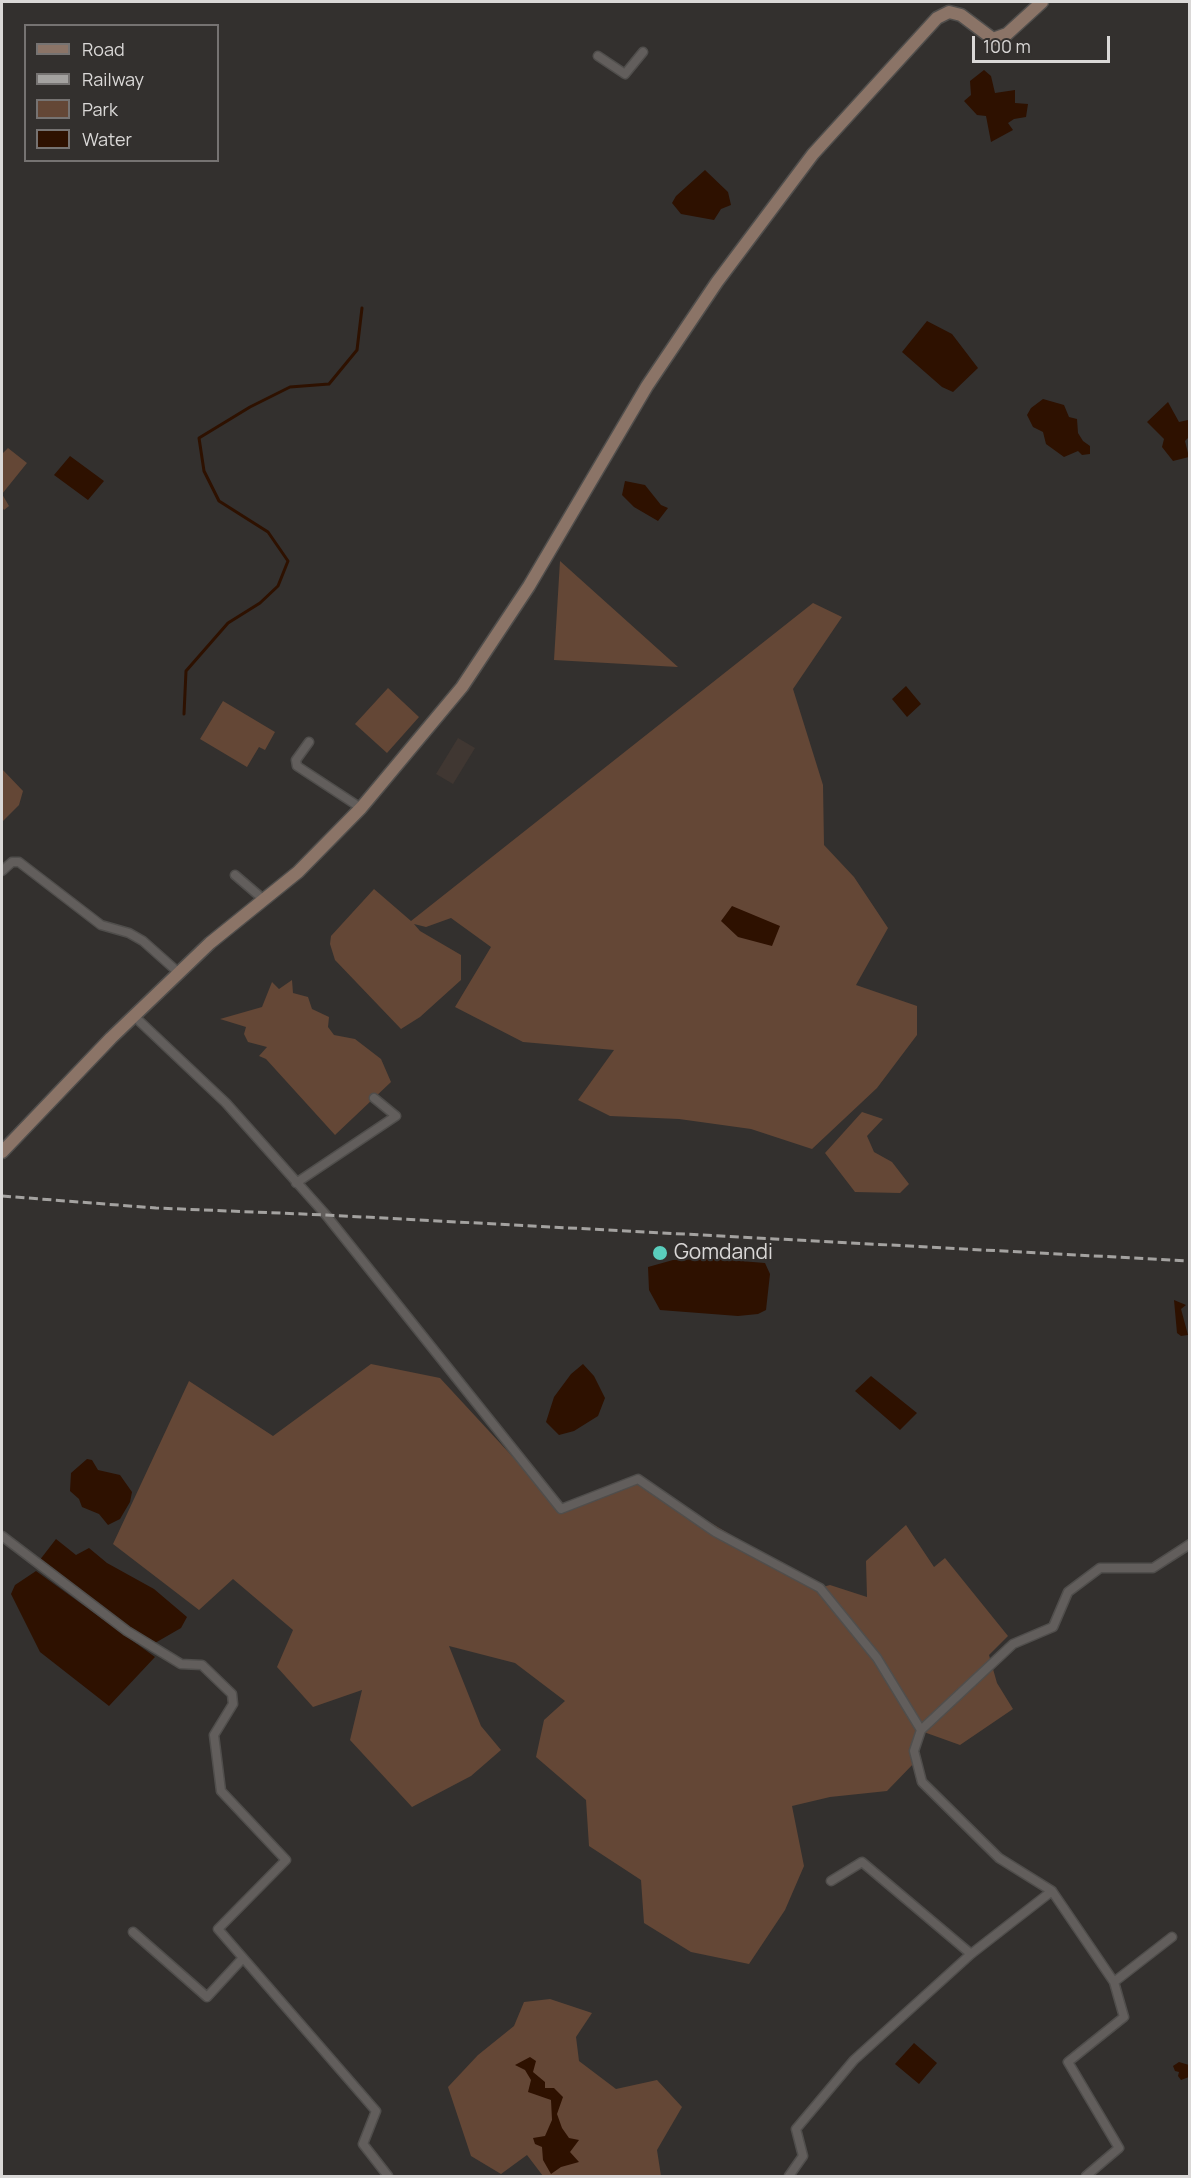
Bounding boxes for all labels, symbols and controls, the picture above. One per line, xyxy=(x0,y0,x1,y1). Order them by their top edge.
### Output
legend xyxy=(24,24,219,162)
scale bar xyxy=(975,24,1113,62)
text: 100 m xyxy=(983,34,1031,58)
text: Road xyxy=(82,37,125,61)
text: Railway xyxy=(82,67,144,91)
text: Park xyxy=(82,97,118,121)
text: Water xyxy=(82,127,132,151)
place label: Gomdandi xyxy=(674,1240,773,1266)
marker: Gomdandi xyxy=(651,1244,669,1262)

